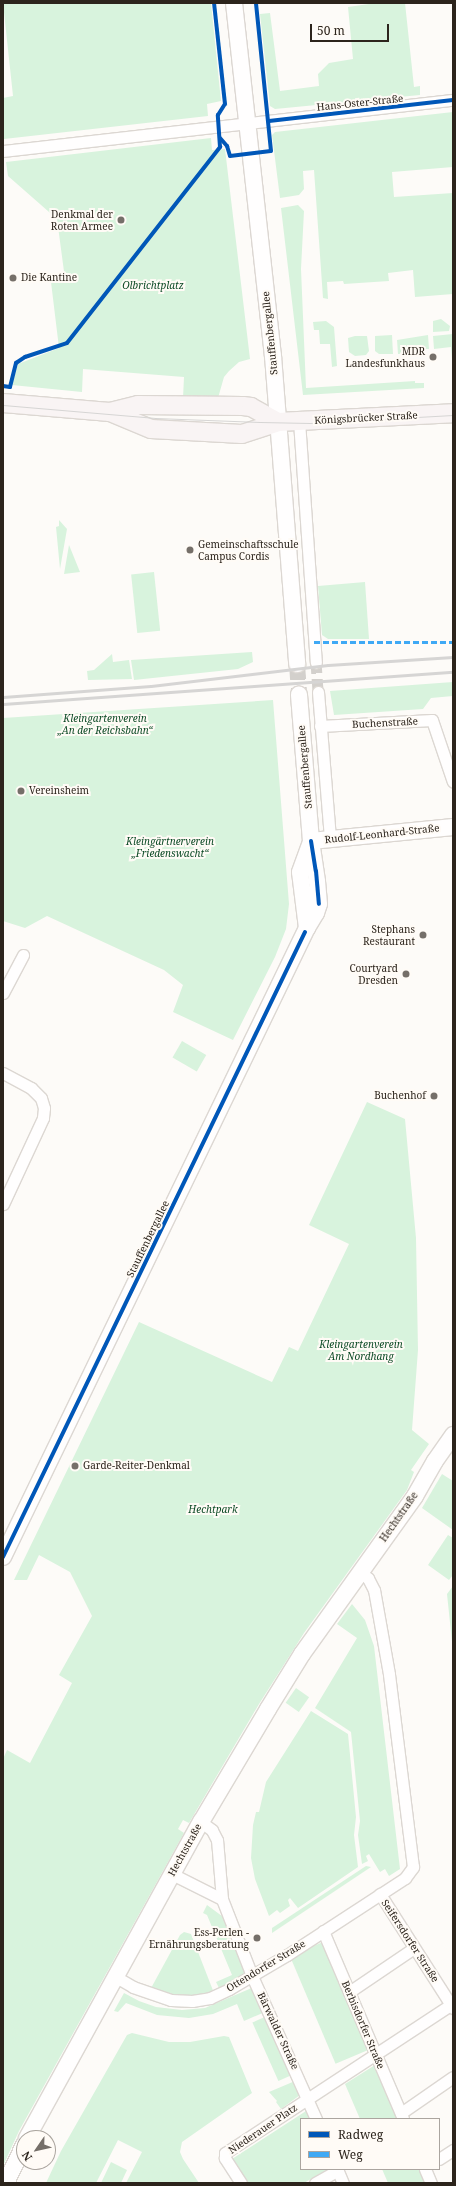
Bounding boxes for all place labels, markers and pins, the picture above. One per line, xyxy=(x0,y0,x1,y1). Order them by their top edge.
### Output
place label: Denkmal der Roten Armee xyxy=(51,208,113,232)
marker: Denkmal der Roten Armee xyxy=(116,215,126,225)
place label: Die Kantine xyxy=(21,272,77,284)
marker: Die Kantine xyxy=(8,273,18,283)
place label: MDR Landesfunkhaus xyxy=(346,345,425,368)
marker: MDR Landesfunkhaus xyxy=(428,352,438,362)
place label: Gemeinschaftsschule Campus Cordis xyxy=(198,538,299,562)
marker: Gemeinschaftsschule Campus Cordis xyxy=(185,545,195,555)
place label: Vereinsheim xyxy=(29,785,89,797)
marker: Vereinsheim xyxy=(16,786,26,796)
place label: Stephans Restaurant xyxy=(363,923,415,946)
marker: Stephans Restaurant xyxy=(418,930,428,940)
place label: Courtyard Dresden xyxy=(349,962,398,986)
marker: Courtyard Dresden xyxy=(401,969,411,979)
place label: Buchenhof xyxy=(374,1090,426,1102)
marker: Buchenhof xyxy=(429,1091,439,1101)
place label: Garde-Reiter-Denkmal xyxy=(83,1460,190,1472)
marker: Garde-Reiter-Denkmal xyxy=(70,1461,80,1471)
place label: Ess-Perlen - Ernährungsberatung xyxy=(149,1926,249,1950)
marker: Ess-Perlen - Ernährungsberatung xyxy=(252,1933,262,1943)

